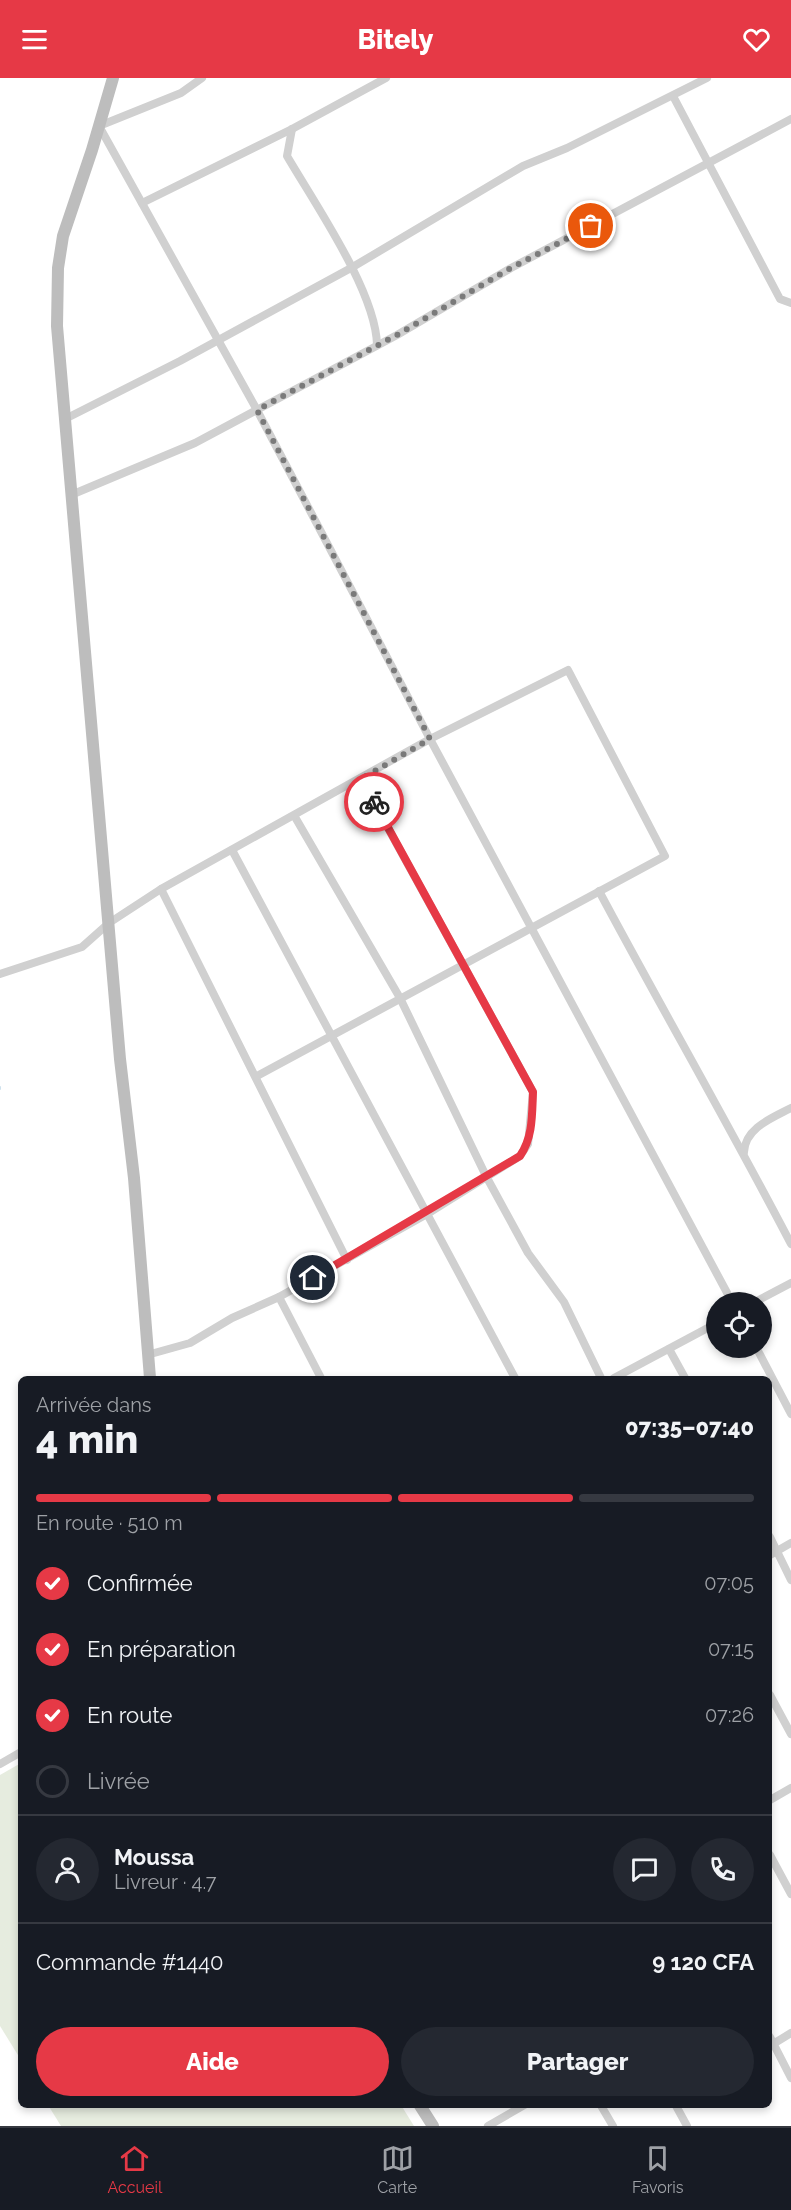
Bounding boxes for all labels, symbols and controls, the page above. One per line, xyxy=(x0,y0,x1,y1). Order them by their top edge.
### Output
icon: menu xyxy=(18,23,51,56)
icon: heart xyxy=(740,23,773,56)
text: Bitely xyxy=(358,24,433,55)
pin xyxy=(565,200,616,251)
icon: bag xyxy=(574,209,607,242)
courier xyxy=(344,772,404,832)
icon: bike xyxy=(358,786,391,819)
pin xyxy=(287,1252,338,1303)
icon: home xyxy=(296,1261,329,1294)
map controls xyxy=(706,1292,772,1358)
button: locate xyxy=(706,1292,772,1358)
text: Arrivée dans xyxy=(36,1393,151,1417)
text: 07:35–07:40 xyxy=(625,1414,754,1440)
text: 4 min xyxy=(36,1416,139,1462)
text: En route · 510 m xyxy=(36,1511,183,1535)
icon: check xyxy=(36,1567,69,1600)
text: Confirmée xyxy=(87,1570,193,1596)
text: 07:05 xyxy=(704,1571,754,1595)
icon: check xyxy=(36,1633,69,1666)
text: En préparation xyxy=(87,1636,236,1662)
text: 07:15 xyxy=(708,1637,754,1661)
icon: check xyxy=(36,1699,69,1732)
text: En route xyxy=(87,1702,172,1728)
text: 07:26 xyxy=(705,1703,754,1727)
text: Livrée xyxy=(87,1768,150,1794)
button: person xyxy=(36,1838,99,1901)
button: chat xyxy=(613,1838,676,1901)
button: phone xyxy=(691,1838,754,1901)
text: Moussa xyxy=(114,1844,194,1870)
text: Livreur · 4.7 xyxy=(114,1870,216,1894)
text: Commande #1440 xyxy=(36,1949,224,1975)
text: 9 120 CFA xyxy=(652,1949,754,1975)
button: Aide xyxy=(36,2027,389,2096)
button: Partager xyxy=(401,2027,754,2096)
tab: Accueil xyxy=(107,2142,162,2197)
tab: Carte xyxy=(377,2142,417,2197)
tab: Favoris xyxy=(632,2142,684,2197)

